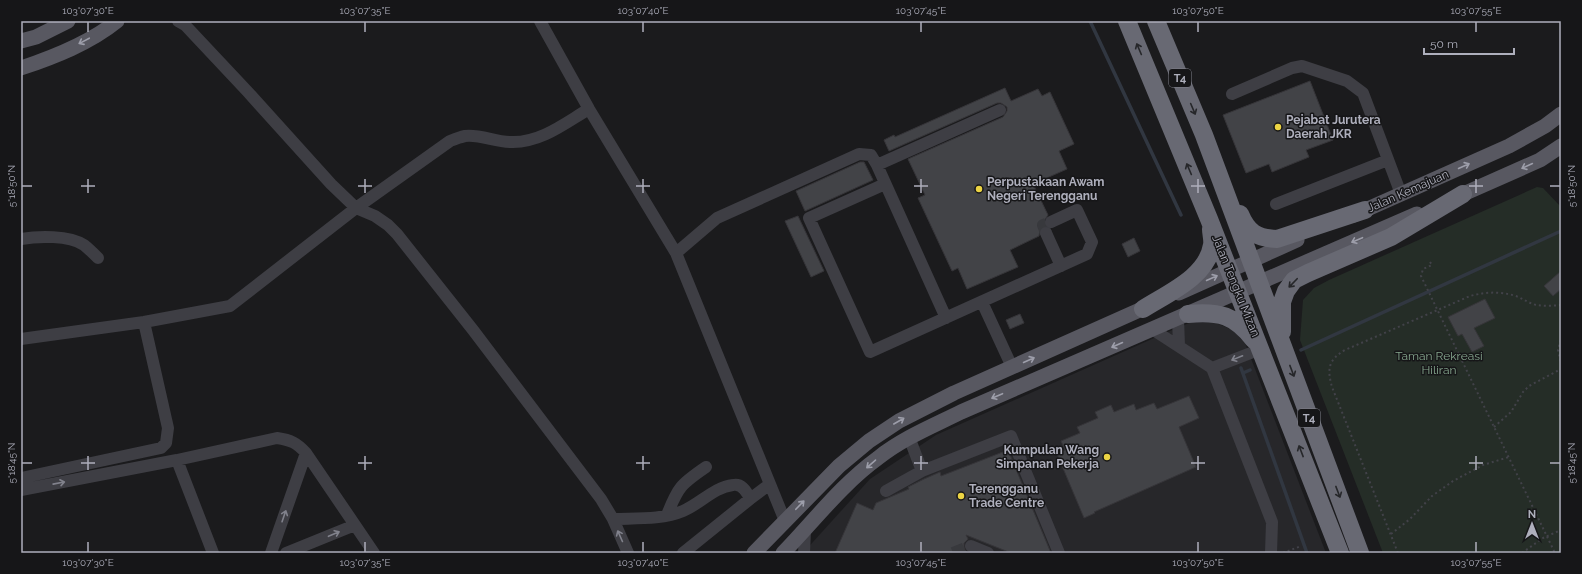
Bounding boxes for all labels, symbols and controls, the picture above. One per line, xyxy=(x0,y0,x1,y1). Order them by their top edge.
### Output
text: 103°07'30"E xyxy=(62,5,114,16)
text: 103°07'35"E xyxy=(339,5,391,16)
text: 103°07'40"E xyxy=(617,5,669,16)
text: 103°07'45"E xyxy=(896,5,946,16)
text: 103°07'50"E xyxy=(1172,5,1224,16)
text: 103°07'55"E xyxy=(1450,5,1502,16)
scale bar xyxy=(1424,30,1514,56)
text: 50 m xyxy=(1430,37,1458,51)
one-way arrow xyxy=(78,38,90,45)
one-way arrow xyxy=(1134,43,1142,55)
road number: T4 xyxy=(1169,69,1191,87)
one-way arrow xyxy=(1190,102,1197,114)
place label: Pejabat Jurutera Daerah JKR xyxy=(1286,113,1381,141)
marker: Pejabat Jurutera Daerah JKR xyxy=(1273,122,1283,132)
one-way arrow xyxy=(1458,162,1470,169)
one-way arrow xyxy=(1184,163,1192,175)
one-way arrow xyxy=(1522,163,1534,170)
text: 5°18'50"N xyxy=(6,165,17,207)
text: 5°18'50"N xyxy=(1566,165,1577,207)
street label: Jalan Kemajuan xyxy=(1365,167,1451,215)
place label: Perpustakaan Awam Negeri Terengganu xyxy=(987,175,1104,203)
marker: Perpustakaan Awam Negeri Terengganu xyxy=(974,184,984,194)
street label: Jalan Tengku Mizan xyxy=(1209,233,1263,339)
one-way arrow xyxy=(1351,237,1363,244)
one-way arrow xyxy=(1205,274,1217,281)
one-way arrow xyxy=(1288,278,1298,288)
one-way arrow xyxy=(1111,341,1123,349)
park label: Taman Rekreasi Hiliran xyxy=(1395,349,1483,377)
one-way arrow xyxy=(1023,355,1035,363)
one-way arrow xyxy=(1231,355,1243,363)
one-way arrow xyxy=(1288,364,1296,376)
one-way arrow xyxy=(992,393,1004,401)
road number: T4 xyxy=(1298,409,1320,427)
one-way arrow xyxy=(893,417,905,425)
text: 5°18'45"N xyxy=(6,442,17,484)
text: 5°18'45"N xyxy=(1566,442,1577,484)
place label: Kumpulan Wang Simpanan Pekerja xyxy=(996,443,1099,471)
one-way arrow xyxy=(1296,446,1304,458)
marker: Kumpulan Wang Simpanan Pekerja xyxy=(1102,452,1112,462)
one-way arrow xyxy=(866,459,876,468)
one-way arrow xyxy=(52,479,65,487)
place label: Terengganu Trade Centre xyxy=(969,482,1044,510)
one-way arrow xyxy=(1334,486,1342,498)
marker: Terengganu Trade Centre xyxy=(956,491,966,501)
one-way arrow xyxy=(796,500,805,510)
north arrow xyxy=(1512,504,1552,544)
text: N xyxy=(1528,508,1536,521)
one-way arrow xyxy=(280,511,288,523)
one-way arrow xyxy=(327,529,339,537)
one-way arrow xyxy=(616,530,623,542)
text: 103°07'30"E xyxy=(62,557,114,568)
text: 103°07'35"E xyxy=(339,557,391,568)
text: 103°07'40"E xyxy=(617,557,669,568)
text: 103°07'45"E xyxy=(896,557,946,568)
text: 103°07'50"E xyxy=(1172,557,1224,568)
text: 103°07'55"E xyxy=(1450,557,1502,568)

